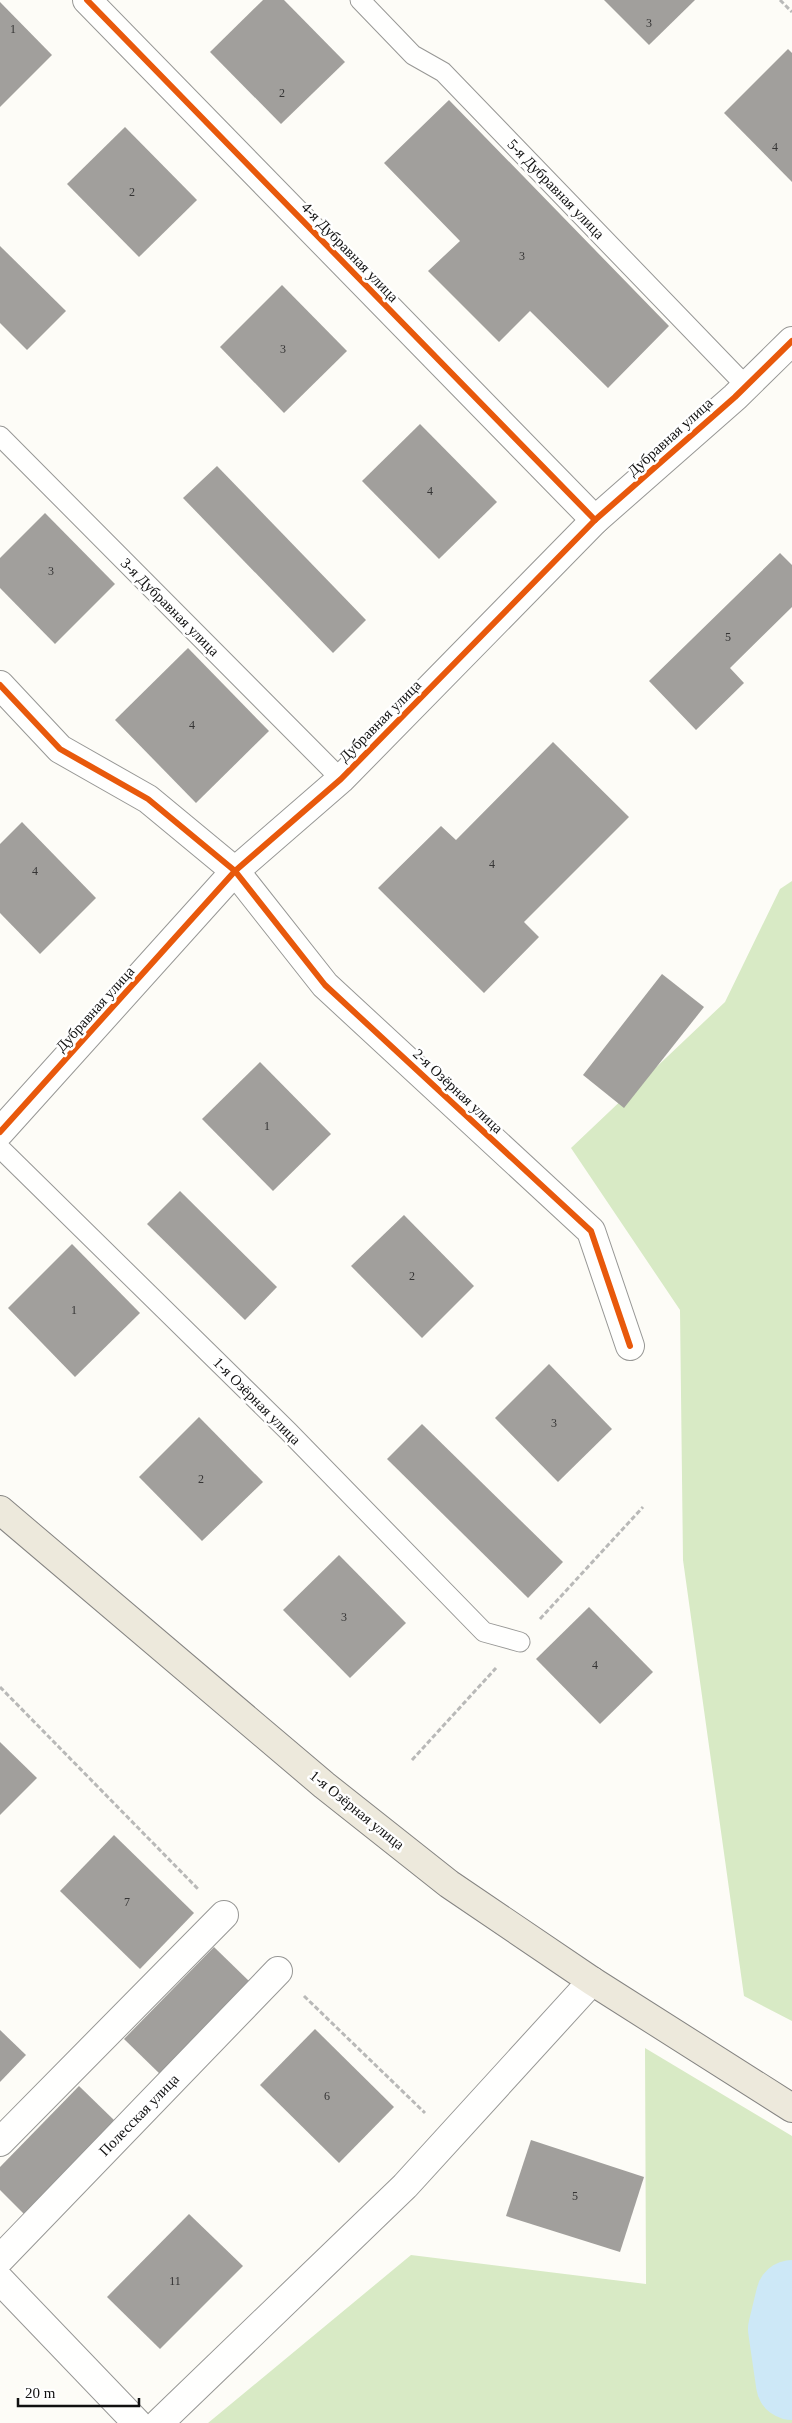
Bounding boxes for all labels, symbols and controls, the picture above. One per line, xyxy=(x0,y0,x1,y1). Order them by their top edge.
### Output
house number: 3 xyxy=(646,16,652,30)
house number: 1 xyxy=(10,22,16,36)
house number: 2 xyxy=(279,86,285,100)
street label: 5-я Дубравная улица xyxy=(504,136,608,242)
house number: 4 xyxy=(772,140,778,154)
house number: 2 xyxy=(129,185,135,199)
street label: 4-я Дубравная улица xyxy=(298,199,402,305)
house number: 3 xyxy=(519,249,525,263)
house number: 3 xyxy=(280,342,286,356)
street label: Дубравная улица xyxy=(624,394,716,479)
house number: 4 xyxy=(427,484,433,498)
street label: 3-я Дубравная улица xyxy=(118,555,223,660)
house number: 3 xyxy=(48,564,54,578)
house number: 5 xyxy=(725,630,731,644)
street label: Дубравная улица xyxy=(336,677,424,765)
house number: 4 xyxy=(189,718,195,732)
house number: 4 xyxy=(489,857,495,871)
house number: 4 xyxy=(32,864,38,878)
street label: Дубравная улица xyxy=(53,963,138,1055)
street label: 2-я Озёрная улица xyxy=(410,1045,506,1137)
house number: 1 xyxy=(264,1119,270,1133)
house number: 2 xyxy=(409,1269,415,1283)
house number: 1 xyxy=(71,1303,77,1317)
street label: 1-я Озёрная улица xyxy=(210,1354,304,1448)
house number: 3 xyxy=(551,1416,557,1430)
house number: 2 xyxy=(198,1472,204,1486)
house number: 3 xyxy=(341,1610,347,1624)
house number: 4 xyxy=(592,1658,598,1672)
street label: 1-я Озёрная улица xyxy=(307,1767,408,1853)
house number: 7 xyxy=(124,1895,130,1909)
street label: Полесская улица xyxy=(96,2071,182,2159)
house number: 6 xyxy=(324,2089,330,2103)
house number: 5 xyxy=(572,2189,578,2203)
house number: 11 xyxy=(169,2274,181,2288)
scale bar xyxy=(18,2376,139,2408)
text: 20 m xyxy=(25,2385,56,2401)

